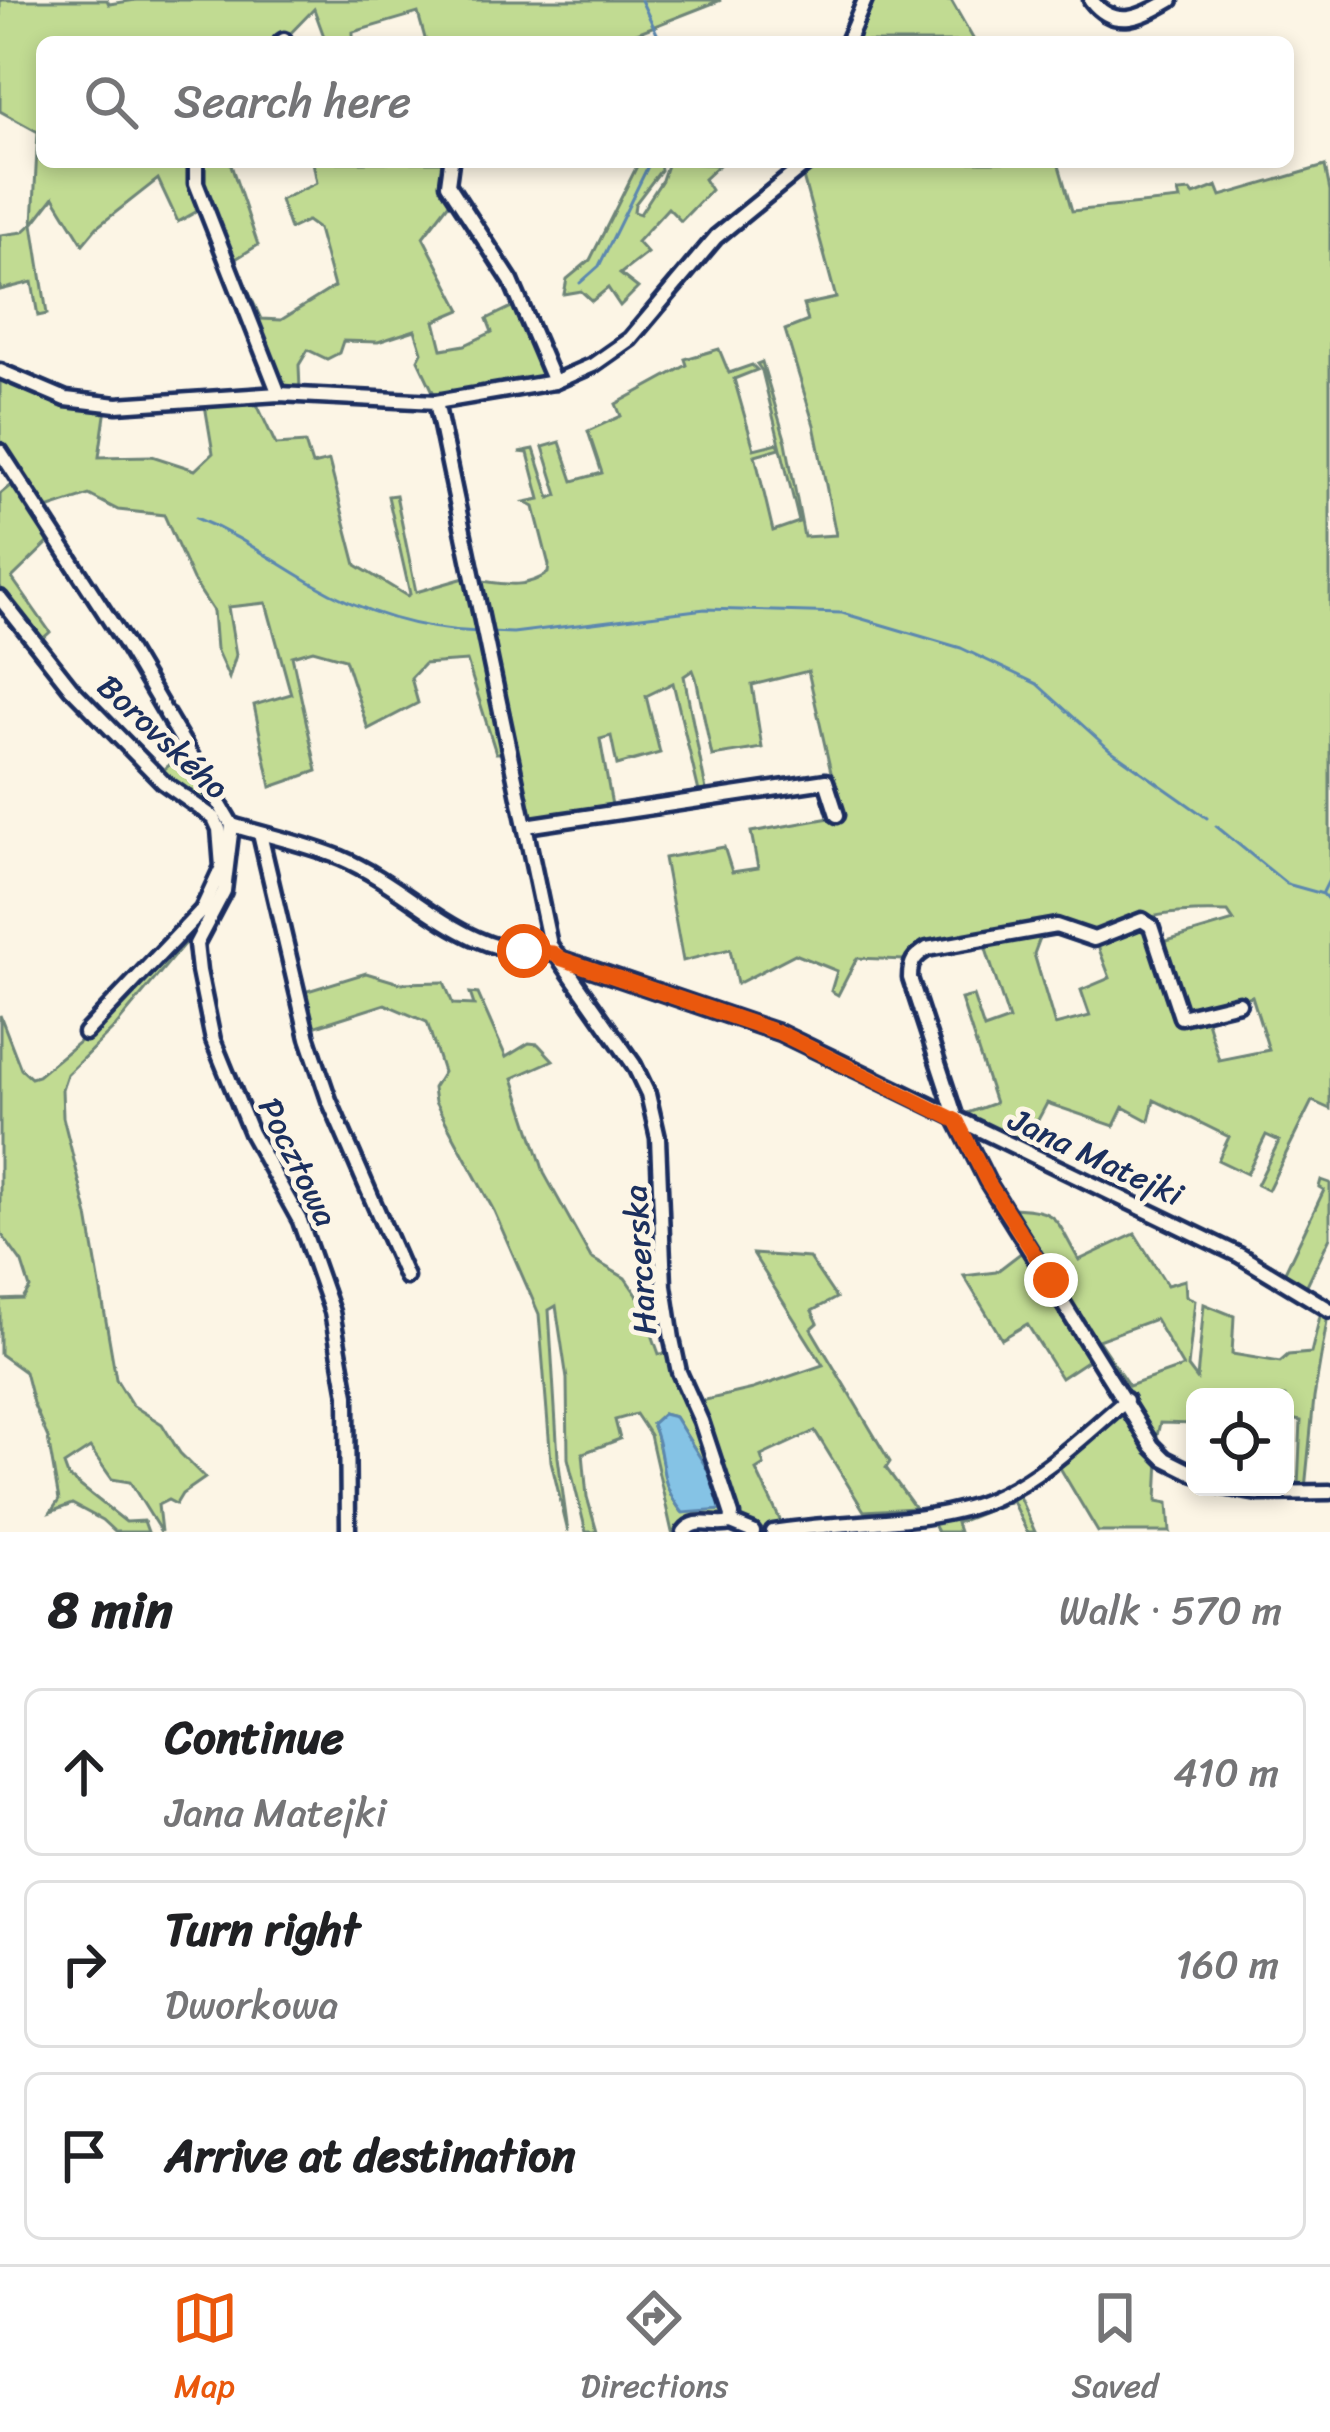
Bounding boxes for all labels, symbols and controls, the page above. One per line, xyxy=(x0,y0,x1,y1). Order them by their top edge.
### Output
search box xyxy=(36,36,1294,168)
text: Search here xyxy=(174,62,411,142)
icon: search xyxy=(78,69,144,135)
street label: Borovského xyxy=(83,660,243,814)
route start xyxy=(497,924,551,978)
street label: Pocztowa xyxy=(242,1087,355,1237)
street label: Jana Matejki xyxy=(998,1091,1194,1223)
street label: Harcerska xyxy=(606,1183,674,1337)
route end xyxy=(1024,1253,1078,1307)
map controls xyxy=(1186,1388,1294,1496)
button: locate xyxy=(1186,1388,1294,1496)
text: 8 min xyxy=(48,1565,173,1655)
text: Walk · 570 m xyxy=(1059,1576,1282,1645)
text: Continue xyxy=(165,1698,344,1778)
text: 410 m xyxy=(1173,1738,1279,1807)
icon: ahead xyxy=(51,1739,117,1805)
text: Jana Matejki xyxy=(165,1778,386,1847)
text: Turn right xyxy=(165,1890,360,1970)
text: 160 m xyxy=(1175,1930,1279,1999)
icon: right xyxy=(51,1931,117,1997)
text: Dworkowa xyxy=(165,1970,338,2039)
text: Arrive at destination xyxy=(165,2116,575,2196)
icon: arrive xyxy=(51,2123,117,2189)
tab: Map xyxy=(172,2285,238,2415)
tab: Directions xyxy=(581,2285,728,2415)
tab: Saved xyxy=(1071,2285,1158,2415)

